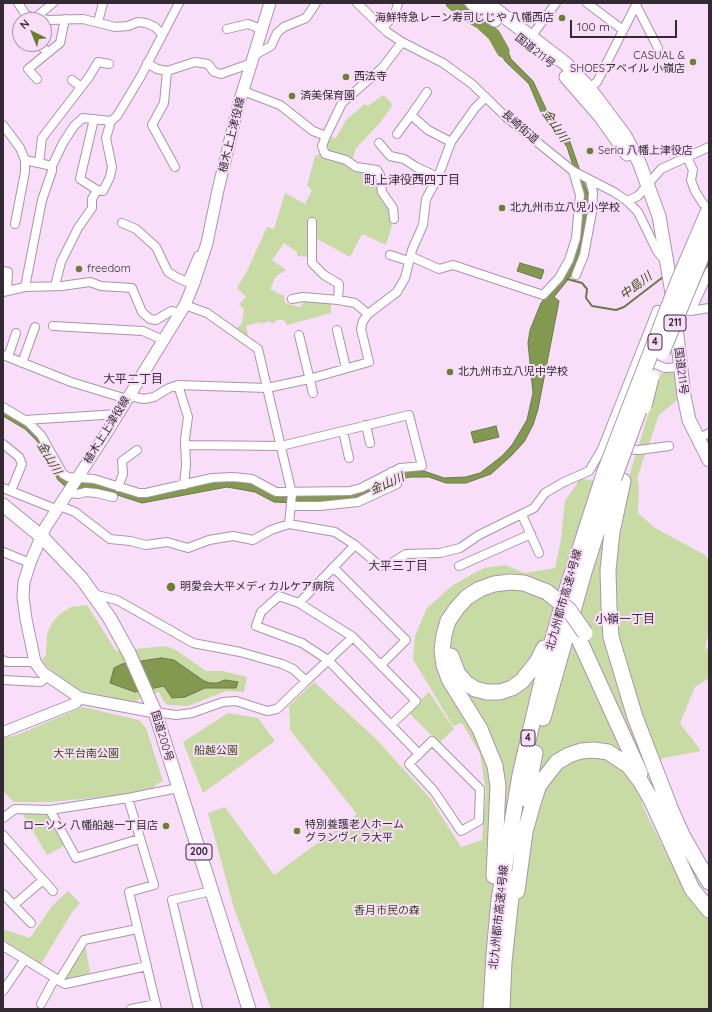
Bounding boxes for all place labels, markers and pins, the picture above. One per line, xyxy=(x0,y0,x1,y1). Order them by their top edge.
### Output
place label: 海鮮特急レーン寿司じじや 八幡西店 xyxy=(375,11,554,25)
marker: 海鮮特急レーン寿司じじや 八幡西店 xyxy=(557,13,567,23)
place label: CASUAL & SHOESアベイル 小嶺店 xyxy=(570,49,685,75)
marker: CASUAL & SHOESアベイル 小嶺店 xyxy=(688,57,698,67)
place label: 西法寺 xyxy=(354,70,387,84)
marker: 西法寺 xyxy=(341,72,351,82)
place label: 済美保育園 xyxy=(300,89,355,103)
marker: 済美保育園 xyxy=(287,91,297,101)
place label: Seria 八幡上津役店 xyxy=(598,144,693,158)
marker: Seria 八幡上津役店 xyxy=(585,146,595,156)
place label: 北九州市立八児小学校 xyxy=(510,201,620,215)
marker: 北九州市立八児小学校 xyxy=(497,203,507,213)
place label: freedom xyxy=(87,262,131,276)
marker: freedom xyxy=(74,264,84,274)
place label: 北九州市立八児中学校 xyxy=(458,365,568,379)
marker: 北九州市立八児中学校 xyxy=(445,367,455,377)
place label: 明愛会大平メディカルケア病院 xyxy=(180,580,334,594)
marker: 明愛会大平メディカルケア病院 xyxy=(165,581,177,593)
place label: 特別養護老人ホーム グランヴィラ大平 xyxy=(305,818,404,844)
place label: ローソン 八幡船越一丁目店 xyxy=(23,819,158,833)
marker: ローソン 八幡船越一丁目店 xyxy=(161,821,171,831)
marker: 特別養護老人ホーム グランヴィラ大平 xyxy=(292,826,302,836)

